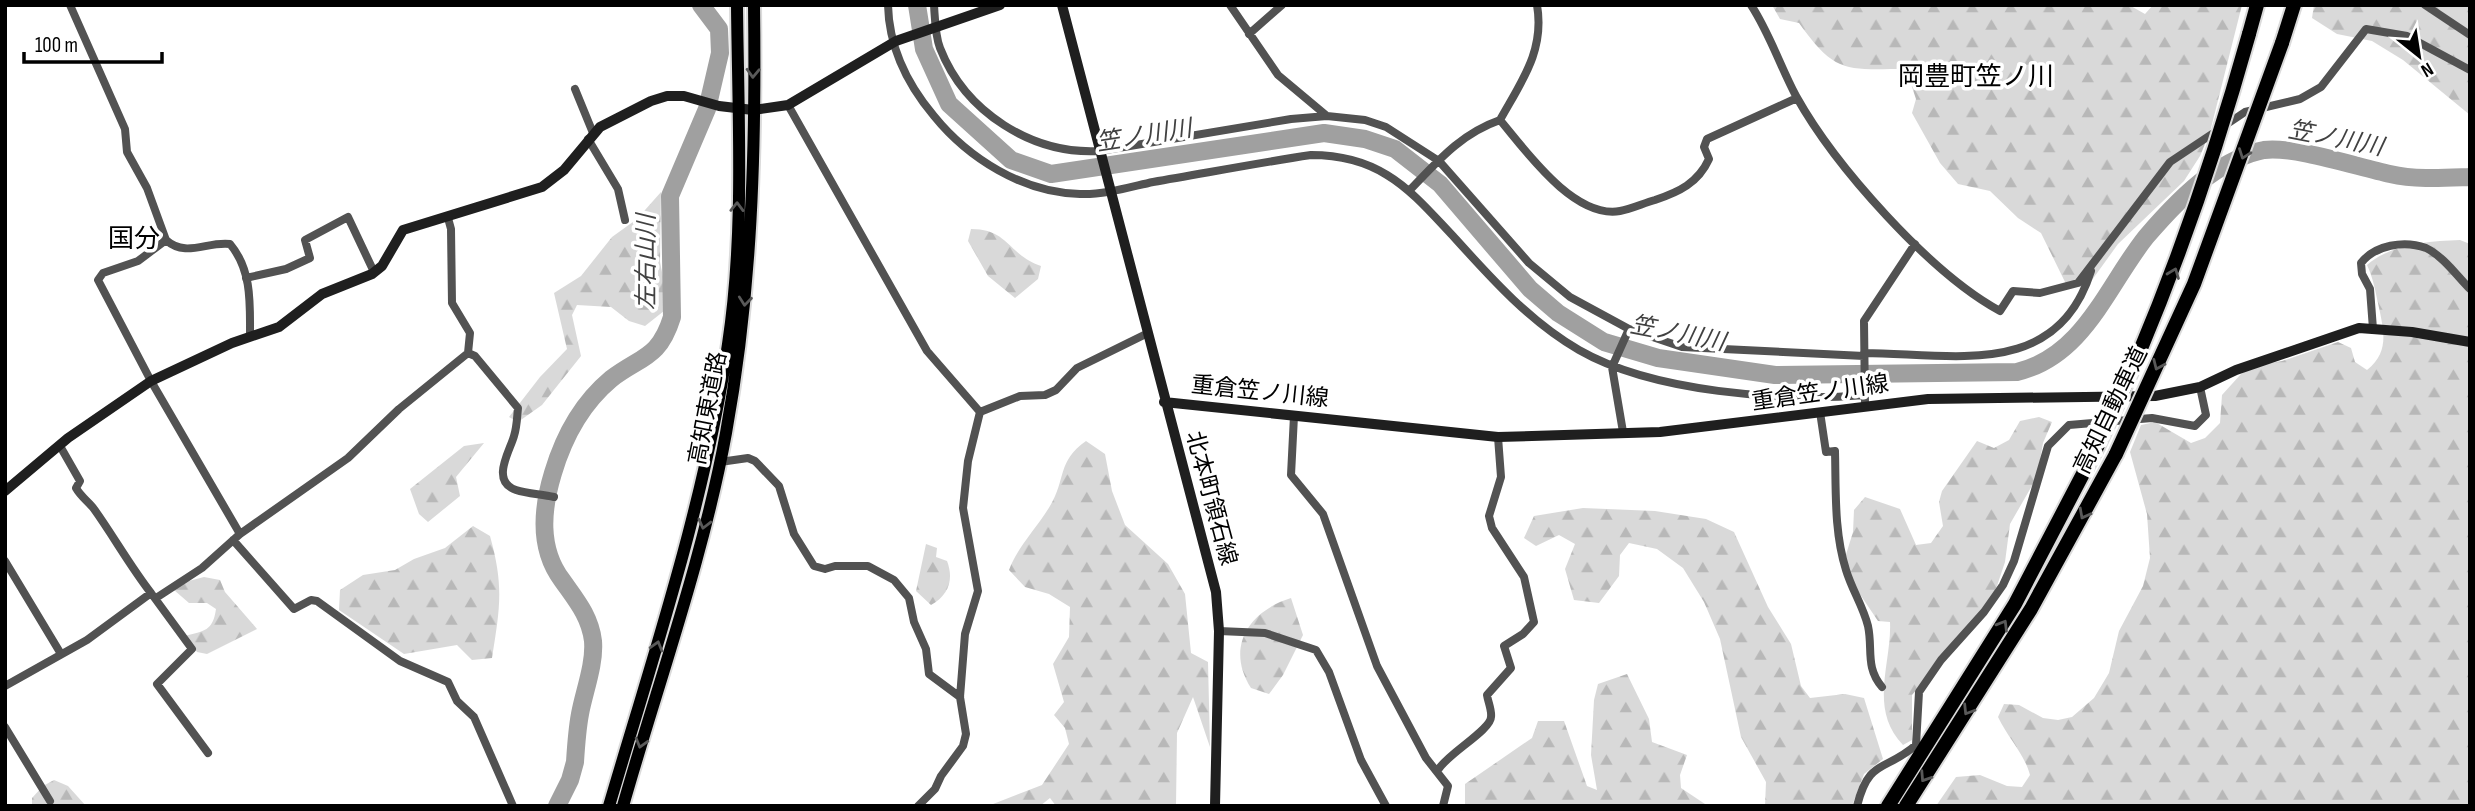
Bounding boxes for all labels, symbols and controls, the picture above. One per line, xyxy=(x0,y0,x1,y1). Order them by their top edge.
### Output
scale bar xyxy=(24,21,163,65)
north arrow xyxy=(2384,21,2454,91)
text: 100 m xyxy=(35,33,78,58)
text: N xyxy=(2417,57,2437,82)
district label: 岡豊町笠ノ川 xyxy=(1898,62,2054,93)
one-way arrow xyxy=(746,68,761,79)
water label: 笠ノ川川 xyxy=(1094,113,1197,157)
water label: 笠ノ川川 xyxy=(2286,115,2389,162)
one-way arrow xyxy=(2238,147,2252,159)
one-way arrow xyxy=(729,202,745,212)
water label: 左右山川 xyxy=(632,211,661,310)
district label: 国分 xyxy=(108,224,160,255)
one-way arrow xyxy=(2165,267,2179,279)
one-way arrow xyxy=(738,295,753,306)
water label: 笠ノ川川 xyxy=(1628,310,1731,357)
street label: 高知自動車道 xyxy=(2068,342,2154,479)
street label: 高知東道路 xyxy=(683,349,733,467)
one-way arrow xyxy=(2152,358,2166,370)
street label: 重倉笠ノ川線 xyxy=(1750,370,1890,416)
street label: 重倉笠ノ川線 xyxy=(1190,371,1330,413)
street label: 北本町領石線 xyxy=(1180,428,1242,569)
one-way arrow xyxy=(2079,507,2093,520)
one-way arrow xyxy=(698,518,712,530)
one-way arrow xyxy=(1994,619,2007,632)
one-way arrow xyxy=(648,641,663,653)
one-way arrow xyxy=(1964,702,1977,715)
one-way arrow xyxy=(635,736,649,748)
one-way arrow xyxy=(1920,770,1933,783)

